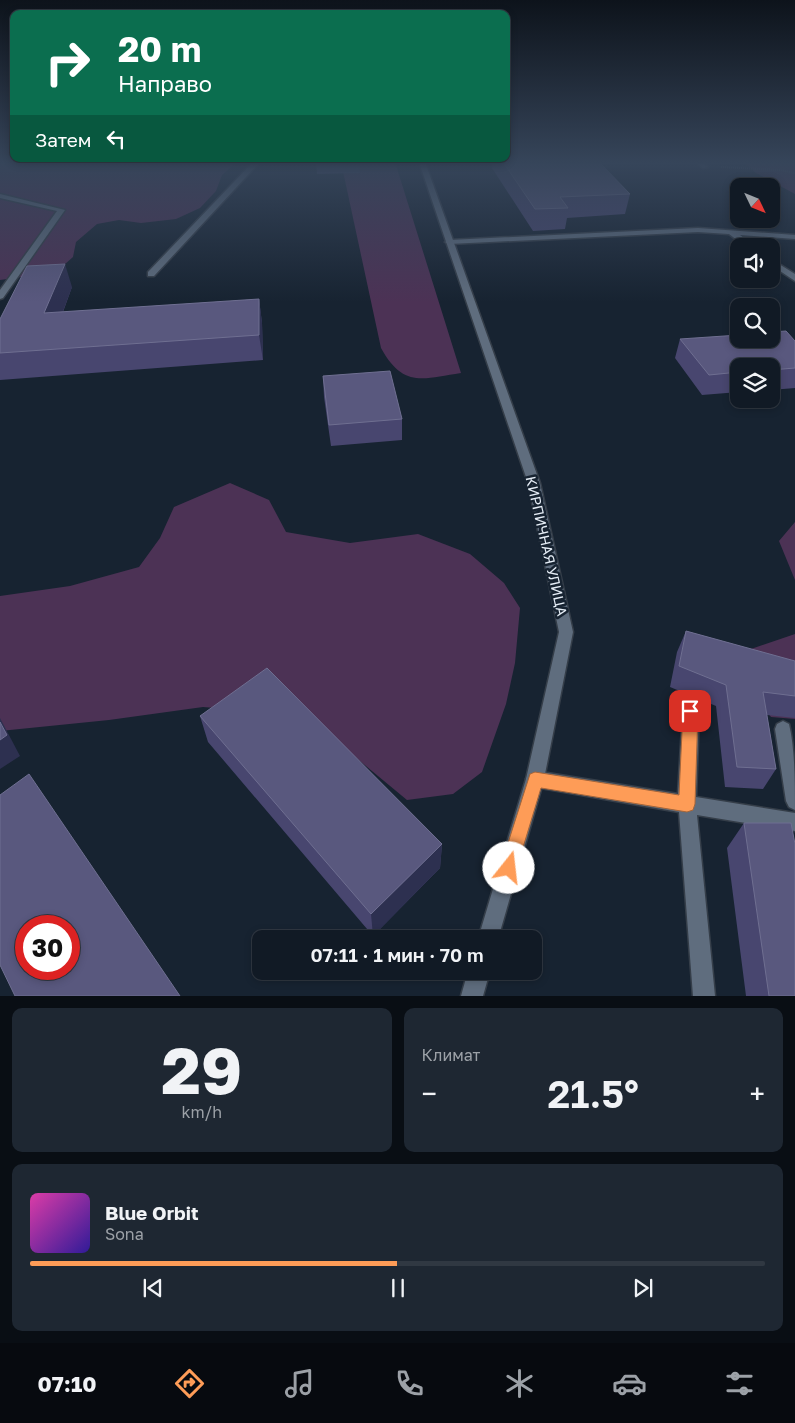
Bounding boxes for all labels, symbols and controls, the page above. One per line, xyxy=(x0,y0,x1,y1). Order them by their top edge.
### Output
text: 20 m xyxy=(118,28,201,70)
icon: right xyxy=(35,30,100,95)
text: Направо xyxy=(118,70,212,97)
icon: left xyxy=(102,125,130,153)
text: Затем xyxy=(35,128,92,151)
north arrow xyxy=(730,178,780,228)
map controls xyxy=(730,178,780,408)
button: sound xyxy=(730,238,780,288)
button: search xyxy=(730,298,780,348)
button: layers xyxy=(730,358,780,408)
street label: КИРПИЧНАЯ УЛИЦА xyxy=(523,474,571,618)
pin xyxy=(669,690,711,732)
icon: arrive xyxy=(676,697,704,725)
position arrow xyxy=(482,841,534,893)
speed limit sign: 30 xyxy=(15,915,80,980)
text: 07:11 · 1 мин · 70 m xyxy=(310,943,484,966)
text: 29 xyxy=(161,1030,242,1108)
text: Климат xyxy=(422,1045,480,1065)
text: 21.5° xyxy=(548,1071,639,1116)
text: − xyxy=(422,1077,437,1110)
text: + xyxy=(750,1077,765,1110)
text: km/h xyxy=(181,1102,222,1122)
text: Blue Orbit xyxy=(105,1201,199,1224)
text: Sona xyxy=(105,1224,144,1244)
icon: previous xyxy=(139,1274,167,1302)
icon: pause xyxy=(384,1274,412,1302)
icon: next xyxy=(629,1274,657,1302)
icon: directions xyxy=(172,1366,207,1401)
icon: music xyxy=(282,1366,317,1401)
icon: phone xyxy=(392,1366,427,1401)
icon: climate xyxy=(502,1366,537,1401)
icon: car xyxy=(612,1366,647,1401)
icon: filters xyxy=(722,1366,757,1401)
text: 07:10 xyxy=(38,1370,97,1397)

